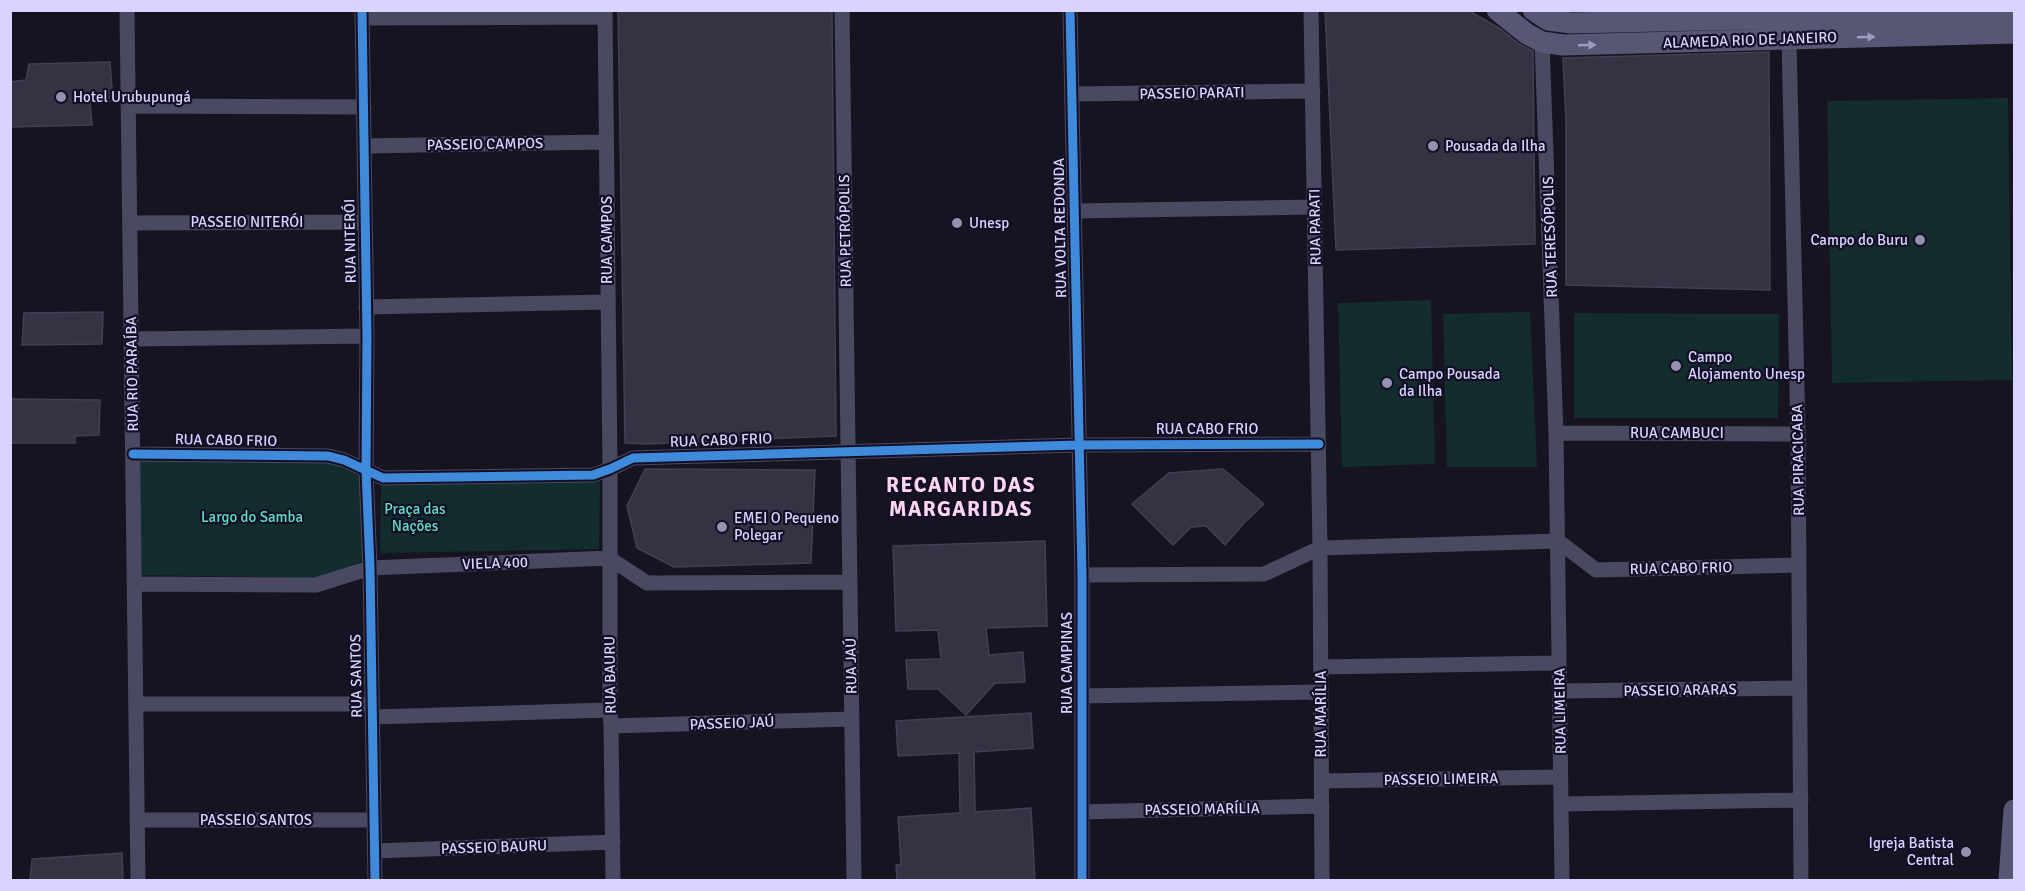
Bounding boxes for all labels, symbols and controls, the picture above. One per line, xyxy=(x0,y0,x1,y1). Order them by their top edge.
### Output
street label: ALAMEDA RIO DE JANEIRO xyxy=(1663,28,1837,52)
one-way arrow xyxy=(1856,32,1875,42)
one-way arrow xyxy=(1577,40,1596,49)
street label: PASSEIO PARATI xyxy=(1139,83,1245,103)
place label: Hotel Urubupungá xyxy=(73,88,191,106)
marker: Hotel Urubupungá xyxy=(54,90,68,104)
street label: PASSEIO CAMPOS xyxy=(427,134,543,154)
place label: Pousada da Ilha xyxy=(1445,137,1546,155)
marker: Pousada da Ilha xyxy=(1426,139,1440,153)
street label: RUA VOLTA REDONDA xyxy=(1050,158,1070,298)
street label: RUA PETRÓPOLIS xyxy=(834,174,855,288)
street label: RUA TERESÓPOLIS xyxy=(1538,176,1561,298)
street label: RUA PARATI xyxy=(1305,188,1325,266)
street label: RUA CAMPOS xyxy=(598,196,616,284)
street label: RUA NITERÓI xyxy=(339,199,360,283)
street label: PASSEIO NITERÓI xyxy=(190,212,304,231)
place label: Unesp xyxy=(969,214,1009,232)
marker: Unesp xyxy=(950,216,964,230)
place label: Campo do Buru xyxy=(1810,231,1908,249)
marker: Campo do Buru xyxy=(1913,233,1927,247)
street label: RUA RIO PARAÍBA xyxy=(121,316,142,432)
place label: Campo Alojamento Unesp xyxy=(1688,348,1805,383)
marker: Campo Alojamento Unesp xyxy=(1669,359,1683,373)
place label: Campo Pousada da Ilha xyxy=(1399,365,1500,400)
marker: Campo Pousada da Ilha xyxy=(1380,376,1394,390)
street label: RUA PIRACICABA xyxy=(1788,404,1808,516)
street label: RUA CABO FRIO xyxy=(1156,420,1258,438)
street label: RUA CAMBUCI xyxy=(1630,424,1724,442)
street label: RUA CABO FRIO xyxy=(669,429,773,451)
street label: RUA CABO FRIO xyxy=(175,430,278,450)
district label: RECANTO DAS MARGARIDAS xyxy=(886,472,1036,522)
park label: Praça das Nações xyxy=(384,500,446,535)
park label: Largo do Samba xyxy=(201,508,303,526)
place label: EMEI O Pequeno Polegar xyxy=(734,509,839,544)
marker: EMEI O Pequeno Polegar xyxy=(715,520,729,534)
street label: VIELA 400 xyxy=(462,553,528,573)
street label: RUA CABO FRIO xyxy=(1630,558,1733,578)
street label: RUA CAMPINAS xyxy=(1058,612,1076,714)
street label: RUA SANTOS xyxy=(346,634,366,718)
street label: RUA BAURU xyxy=(600,636,620,714)
street label: RUA JAÚ xyxy=(841,638,860,694)
street label: RUA LIMEIRA xyxy=(1550,668,1570,754)
street label: RUA MARÍLIA xyxy=(1311,671,1330,757)
street label: PASSEIO ARARAS xyxy=(1623,680,1737,700)
street label: PASSEIO JAÚ xyxy=(689,712,775,733)
street label: PASSEIO LIMEIRA xyxy=(1383,769,1499,789)
street label: PASSEIO MARÍLIA xyxy=(1144,798,1260,819)
street label: PASSEIO SANTOS xyxy=(200,811,312,829)
place label: Igreja Batista Central xyxy=(1868,834,1954,869)
street label: PASSEIO BAURU xyxy=(441,836,547,858)
marker: Igreja Batista Central xyxy=(1959,845,1973,859)

